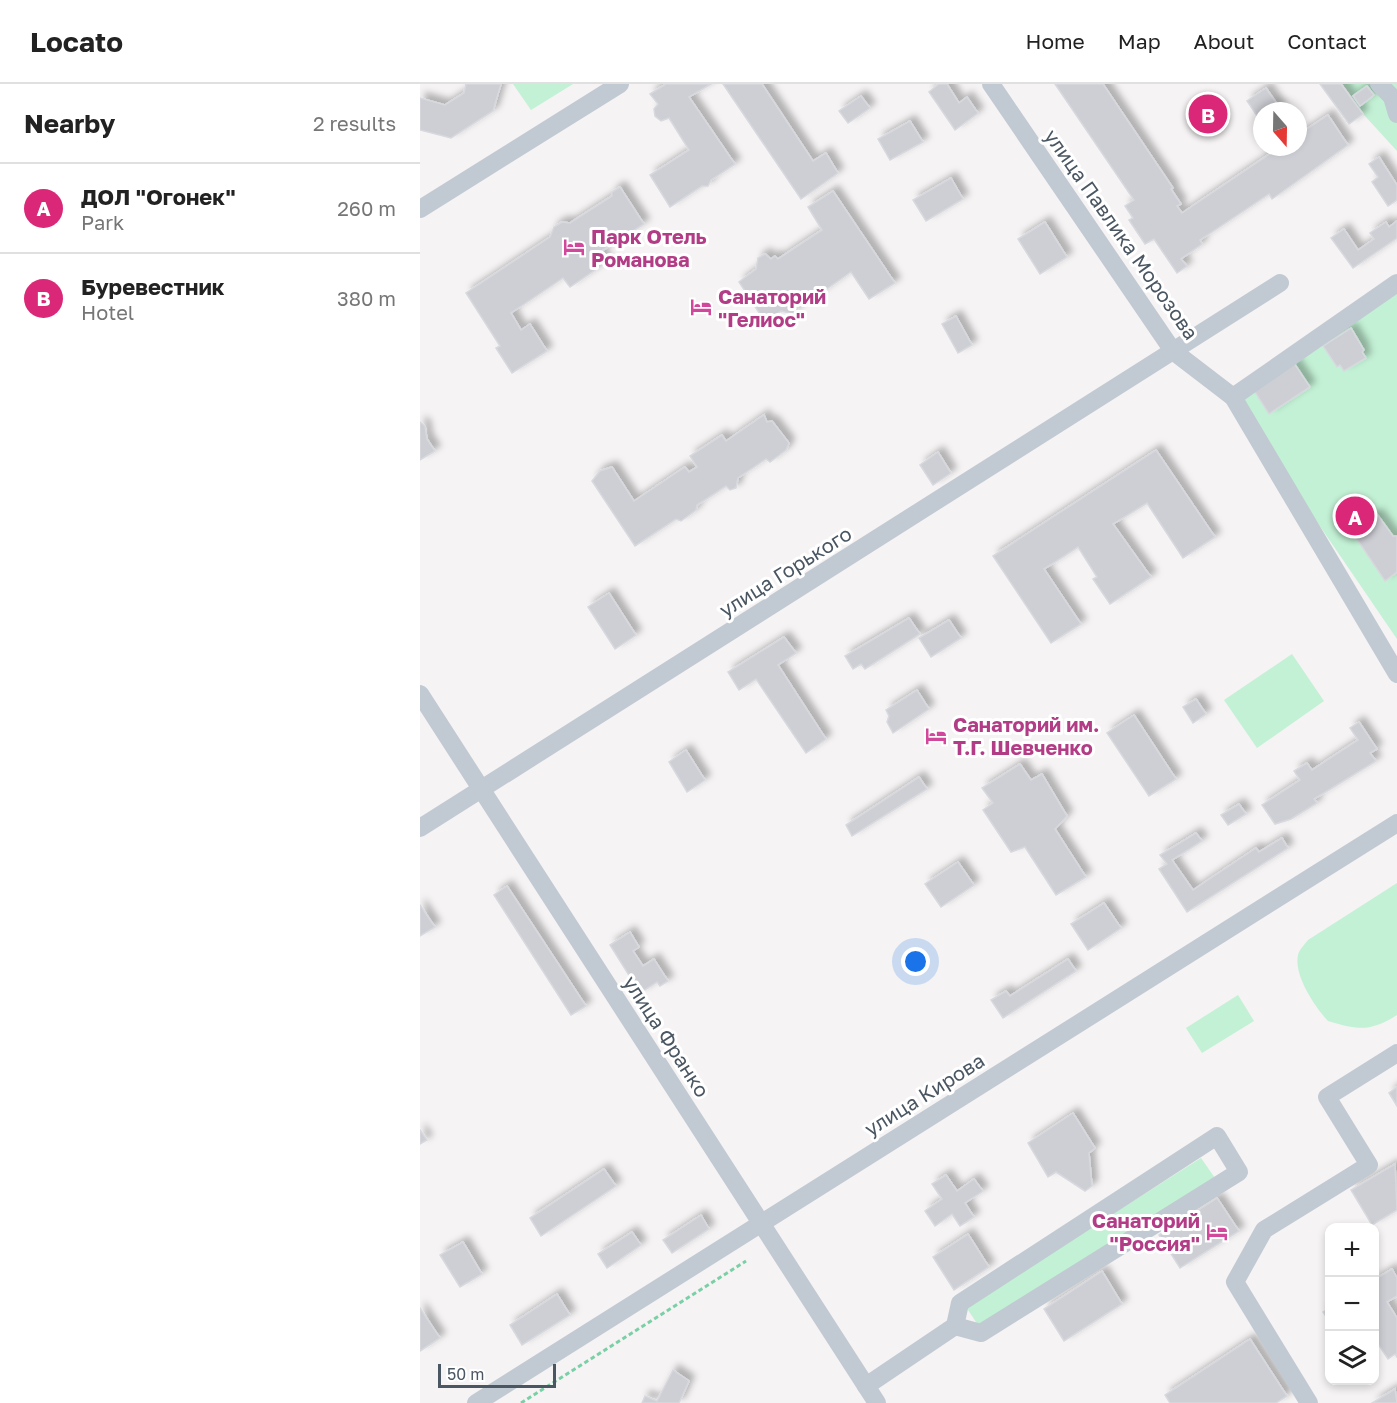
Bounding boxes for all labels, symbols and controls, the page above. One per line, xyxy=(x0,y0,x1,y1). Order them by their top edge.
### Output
text: Locato xyxy=(30,25,123,58)
text: Home xyxy=(1025,28,1085,54)
text: Map xyxy=(1118,28,1161,54)
text: About xyxy=(1194,28,1254,54)
text: Contact xyxy=(1287,28,1367,54)
pin: B xyxy=(1188,92,1228,136)
north arrow xyxy=(1253,102,1307,156)
text: Nearby xyxy=(24,108,115,139)
text: 2 results xyxy=(313,111,396,135)
street label: улица Павлика Морозова xyxy=(1040,124,1204,344)
text: ДОЛ "Огонек" xyxy=(81,183,236,210)
text: A xyxy=(36,196,51,220)
text: 260 m xyxy=(337,196,396,220)
text: Park xyxy=(81,210,124,234)
place label: Парк Отель Романова xyxy=(591,224,707,271)
hotel icon: Парк Отель Романова xyxy=(562,235,586,259)
text: Буревестник xyxy=(81,273,225,300)
place label: Санаторий "Гелиос" xyxy=(718,284,826,331)
text: B xyxy=(36,286,51,310)
text: 380 m xyxy=(337,286,396,310)
hotel icon: Санаторий "Гелиос" xyxy=(689,295,713,319)
text: Hotel xyxy=(81,300,134,324)
pin: A xyxy=(1336,494,1374,538)
street label: улица Горького xyxy=(714,521,856,621)
place label: Санаторий им. Т.Г. Шевченко xyxy=(953,712,1099,759)
hotel icon: Санаторий им. Т.Г. Шевченко xyxy=(924,724,948,748)
your location xyxy=(901,947,930,976)
street label: улица Франко xyxy=(619,971,715,1101)
street label: улица Кирова xyxy=(860,1048,988,1140)
place label: Санаторий "Россия" xyxy=(1092,1208,1200,1255)
hotel icon: Санаторий "Россия" xyxy=(1205,1220,1229,1244)
map controls xyxy=(1325,1223,1379,1385)
button: + xyxy=(1325,1223,1379,1277)
button: − xyxy=(1325,1277,1379,1331)
button: layers xyxy=(1325,1331,1379,1385)
scale bar xyxy=(438,1361,556,1388)
text: 50 m xyxy=(447,1364,484,1384)

